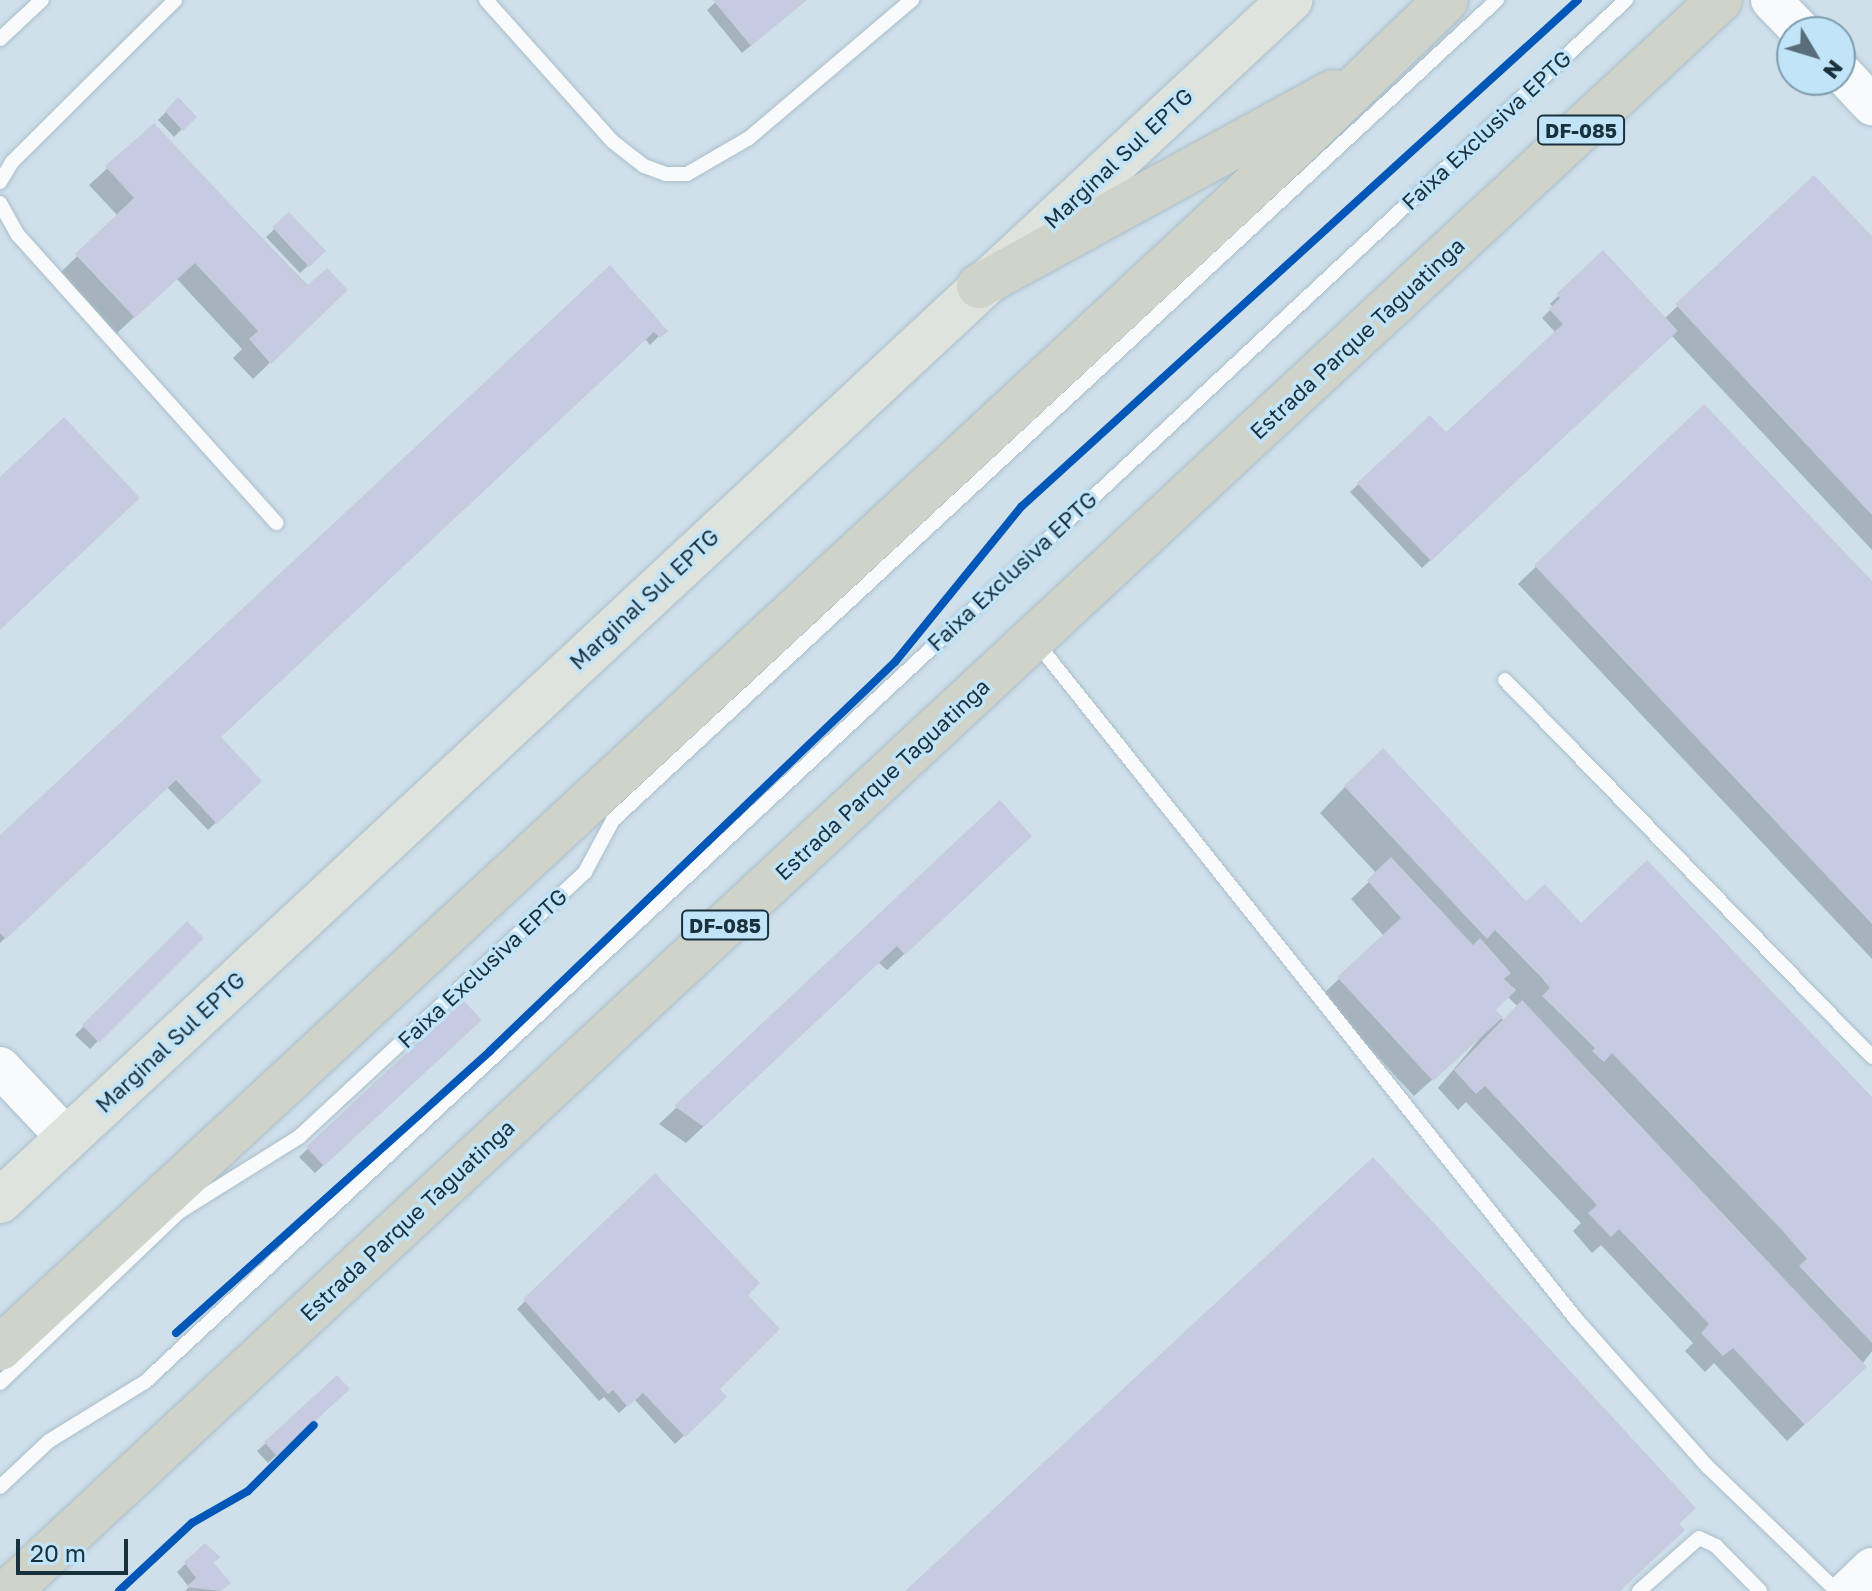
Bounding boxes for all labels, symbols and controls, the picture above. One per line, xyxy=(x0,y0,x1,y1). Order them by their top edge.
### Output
north arrow xyxy=(1776,16,1856,96)
street label: Faixa Exclusiva EPTG xyxy=(1396,45,1576,215)
text: N xyxy=(1818,55,1850,85)
street label: Marginal Sul EPTG xyxy=(1038,82,1198,234)
road number: DF-085 xyxy=(1537,114,1625,146)
street label: Estrada Parque Taguatinga xyxy=(1244,232,1470,444)
street label: Faixa Exclusiva EPTG xyxy=(922,486,1102,656)
street label: Marginal Sul EPTG xyxy=(564,523,724,675)
street label: Estrada Parque Taguatinga xyxy=(769,673,995,885)
street label: Faixa Exclusiva EPTG xyxy=(392,883,572,1053)
road number: DF-085 xyxy=(681,909,769,941)
street label: Marginal Sul EPTG xyxy=(90,966,250,1118)
street label: Estrada Parque Taguatinga xyxy=(294,1114,520,1326)
scale bar xyxy=(20,1523,132,1573)
text: 20 m xyxy=(30,1538,86,1567)

